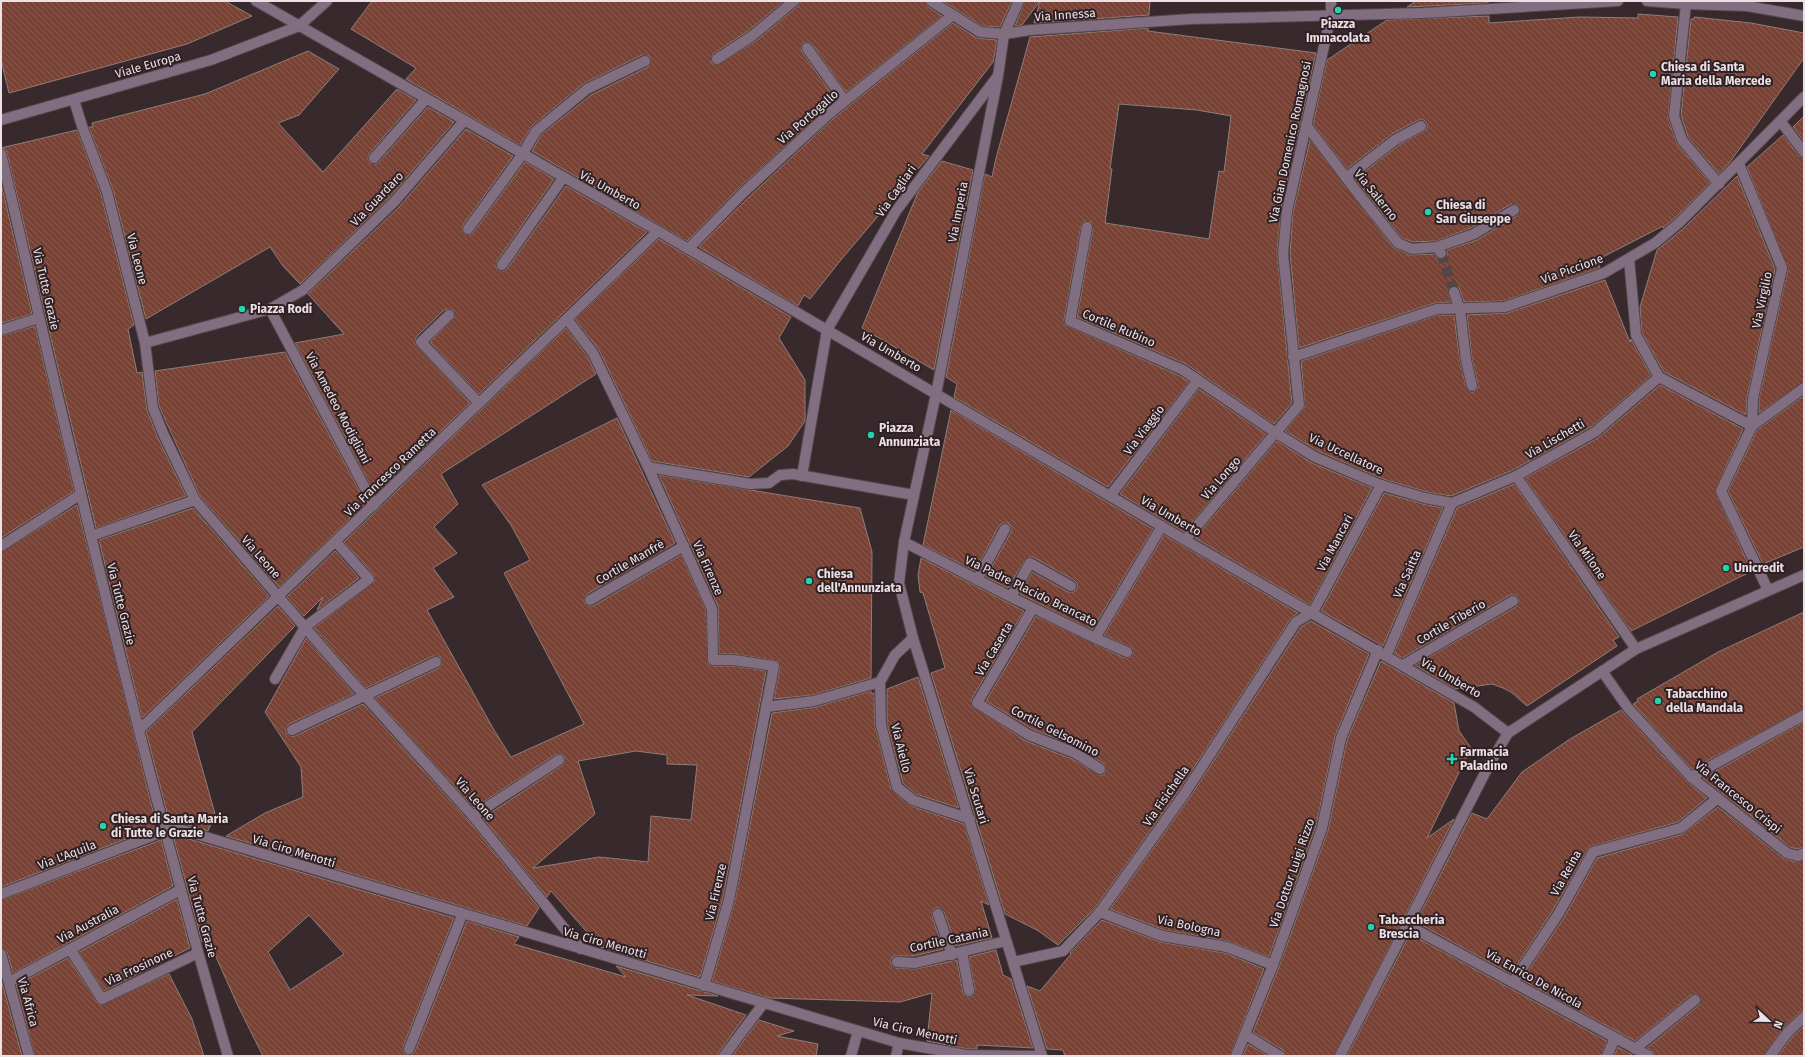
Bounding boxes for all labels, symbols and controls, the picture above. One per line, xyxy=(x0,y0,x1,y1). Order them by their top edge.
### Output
marker: Piazza Immacolata xyxy=(1333,5,1343,15)
street label: Via Innessa xyxy=(1034,6,1096,24)
place label: Piazza Immacolata xyxy=(1306,17,1370,45)
street label: Viale Europa xyxy=(114,49,182,81)
street label: Via Gian Domenico Romagnosi xyxy=(1266,60,1314,224)
place label: Chiesa di Santa Maria della Mercede xyxy=(1661,60,1772,88)
marker: Chiesa di Santa Maria della Mercede xyxy=(1648,69,1658,79)
street label: Via Portogallo xyxy=(775,87,841,147)
street label: Via Cagliari xyxy=(873,162,919,220)
street label: Via Salerno xyxy=(1351,167,1401,223)
street label: Via Umberto xyxy=(577,168,643,212)
street label: Via Guardaro xyxy=(348,169,406,229)
street label: Via Imperia xyxy=(945,180,971,244)
place label: Chiesa di San Giuseppe xyxy=(1436,198,1511,226)
marker: Chiesa di San Giuseppe xyxy=(1423,207,1433,217)
street label: Via Leone xyxy=(124,232,150,286)
street label: Via Tutte Grazie xyxy=(30,246,62,332)
street label: Via Piccione xyxy=(1539,251,1605,287)
street label: Via Virgilio xyxy=(1749,270,1775,330)
place label: Piazza Rodi xyxy=(250,302,312,316)
marker: Piazza Rodi xyxy=(237,304,247,314)
street label: Cortile Rubino xyxy=(1080,306,1158,350)
street label: Via Umberto xyxy=(858,329,924,375)
street label: Via Amedeo Modigliani xyxy=(303,350,373,466)
street label: Via Viaggio xyxy=(1121,402,1167,458)
street label: Via Lischetti xyxy=(1523,416,1587,462)
place label: Piazza Annunziata xyxy=(878,421,941,449)
street label: Via Francesco Rametta xyxy=(341,425,439,519)
marker: Piazza Annunziata xyxy=(866,430,876,440)
street label: Via Uccellatore xyxy=(1306,431,1386,477)
street label: Via Longo xyxy=(1198,454,1244,502)
street label: Via Umberto xyxy=(1138,493,1204,539)
street label: Via Mancari xyxy=(1314,512,1356,574)
street label: Via Milone xyxy=(1565,528,1609,582)
street label: Via Leone xyxy=(238,533,284,581)
street label: Cortile Manfrè xyxy=(593,537,667,587)
street label: Via Firenze xyxy=(690,539,726,597)
street label: Via Saitta xyxy=(1390,548,1424,600)
street label: Via Padre Placido Brancato xyxy=(963,553,1099,629)
street label: Via Tutte Grazie xyxy=(104,561,138,647)
place label: Unicredit xyxy=(1734,561,1785,575)
marker: Unicredit xyxy=(1721,563,1731,573)
place label: Chiesa dell'Annunziata xyxy=(817,567,902,595)
marker: Chiesa dell'Annunziata xyxy=(804,576,814,586)
street label: Cortile Tiberio xyxy=(1414,597,1488,647)
street label: Via Caserta xyxy=(972,620,1016,678)
street label: Via Umberto xyxy=(1418,655,1484,701)
place label: Tabacchino della Mandala xyxy=(1666,687,1743,715)
marker: Tabacchino della Mandala xyxy=(1653,696,1663,706)
street label: Cortile Gelsomino xyxy=(1009,703,1101,759)
street label: Via Aiello xyxy=(888,722,914,774)
place label: Farmacia Paladino xyxy=(1460,745,1509,773)
marker: Farmacia Paladino xyxy=(1447,754,1457,764)
street label: Via Francesco Crispi xyxy=(1692,758,1784,836)
street label: Via Fisichella xyxy=(1140,763,1192,829)
street label: Via Scutari xyxy=(961,766,991,826)
street label: Via Leone xyxy=(452,775,498,823)
place label: Chiesa di Santa Maria di Tutte le Grazie xyxy=(111,812,229,840)
street label: Via Dottor Luigi Rizzo xyxy=(1267,816,1317,930)
marker: Chiesa di Santa Maria di Tutte le Grazie xyxy=(98,821,108,831)
street label: Via Ciro Menotti xyxy=(251,832,337,870)
street label: Via L'Aquila xyxy=(36,837,98,873)
street label: Via Reina xyxy=(1548,848,1584,898)
street label: Via Firenze xyxy=(703,862,729,922)
street label: Via Tutte Grazie xyxy=(184,875,220,959)
street label: Via Australia xyxy=(55,902,121,946)
street label: Via Bologna xyxy=(1156,912,1222,940)
place label: Tabaccheria Brescia xyxy=(1379,913,1445,941)
marker: Tabaccheria Brescia xyxy=(1366,922,1376,932)
street label: Via Ciro Menotti xyxy=(562,924,648,962)
street label: Cortile Catania xyxy=(908,925,990,955)
street label: Via Frosinone xyxy=(103,945,175,989)
street label: Via Enrico De Nicola xyxy=(1483,947,1585,1011)
street label: Via Africa xyxy=(15,976,41,1028)
north arrow xyxy=(1749,1001,1789,1041)
street label: Via Ciro Menotti xyxy=(871,1014,959,1048)
text: N xyxy=(1770,1019,1785,1030)

